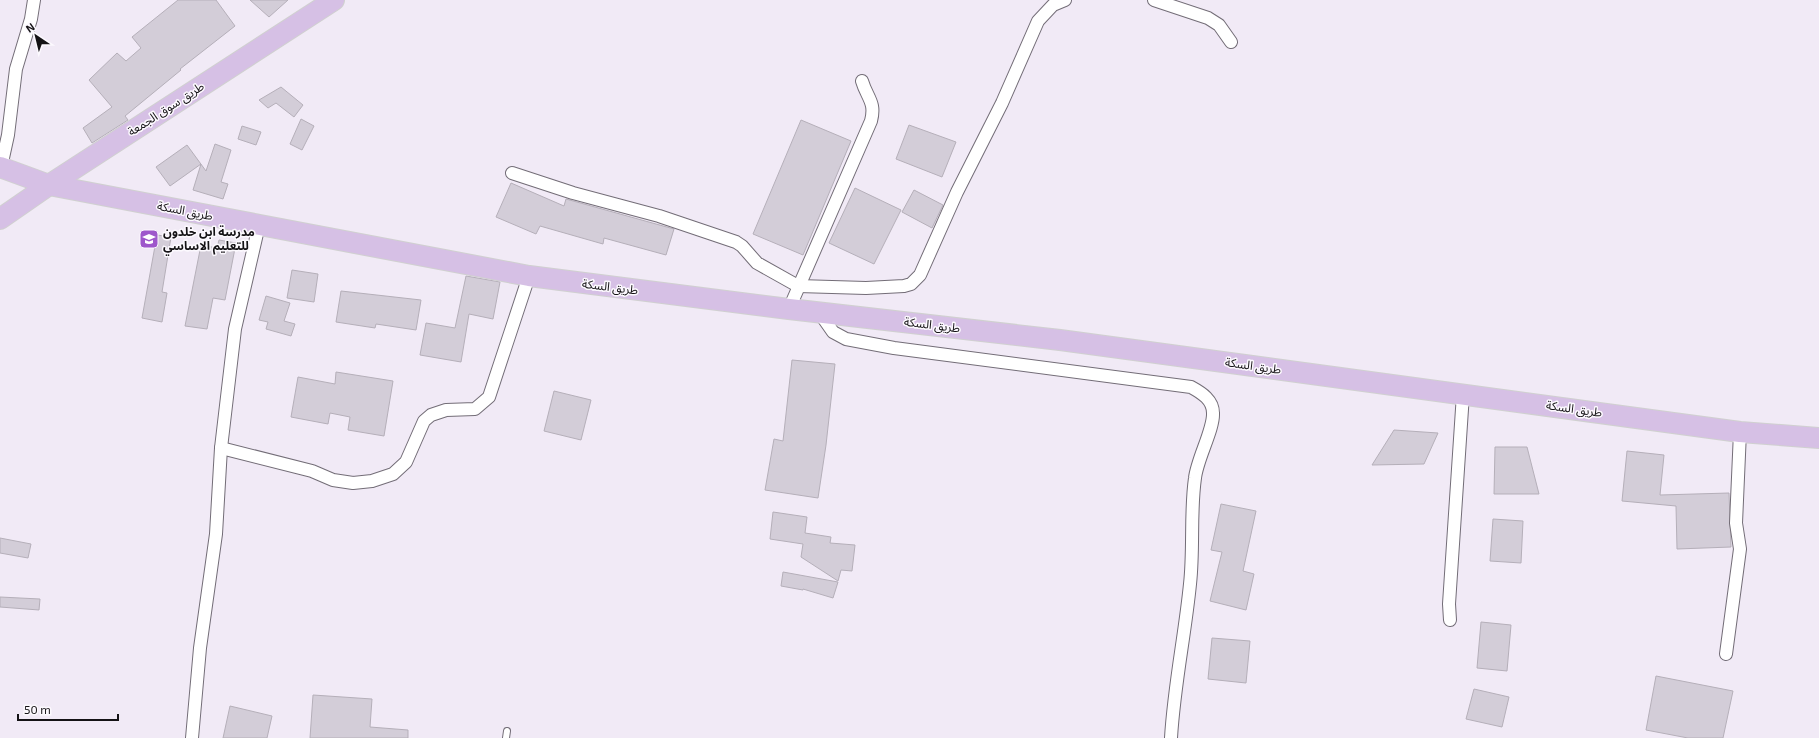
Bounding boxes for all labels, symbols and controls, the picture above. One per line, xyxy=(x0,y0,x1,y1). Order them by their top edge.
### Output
north arrow xyxy=(16,16,56,56)
text: N xyxy=(23,20,37,35)
street label: طريق سوق الجمعة xyxy=(125,78,207,140)
street label: طريق السكة xyxy=(156,198,214,224)
place label: مدرسة ابن خلدون للتعليم الاساسي xyxy=(163,224,255,256)
school or university icon: مدرسة ابن خلدون للتعليم الاساسي xyxy=(138,228,160,250)
street label: طريق السكة xyxy=(581,276,639,298)
street label: طريق السكة xyxy=(903,314,961,336)
street label: طريق السكة xyxy=(1224,354,1282,378)
street label: طريق السكة xyxy=(1545,397,1603,421)
scale bar xyxy=(18,696,118,722)
text: 50 m xyxy=(24,702,51,716)

